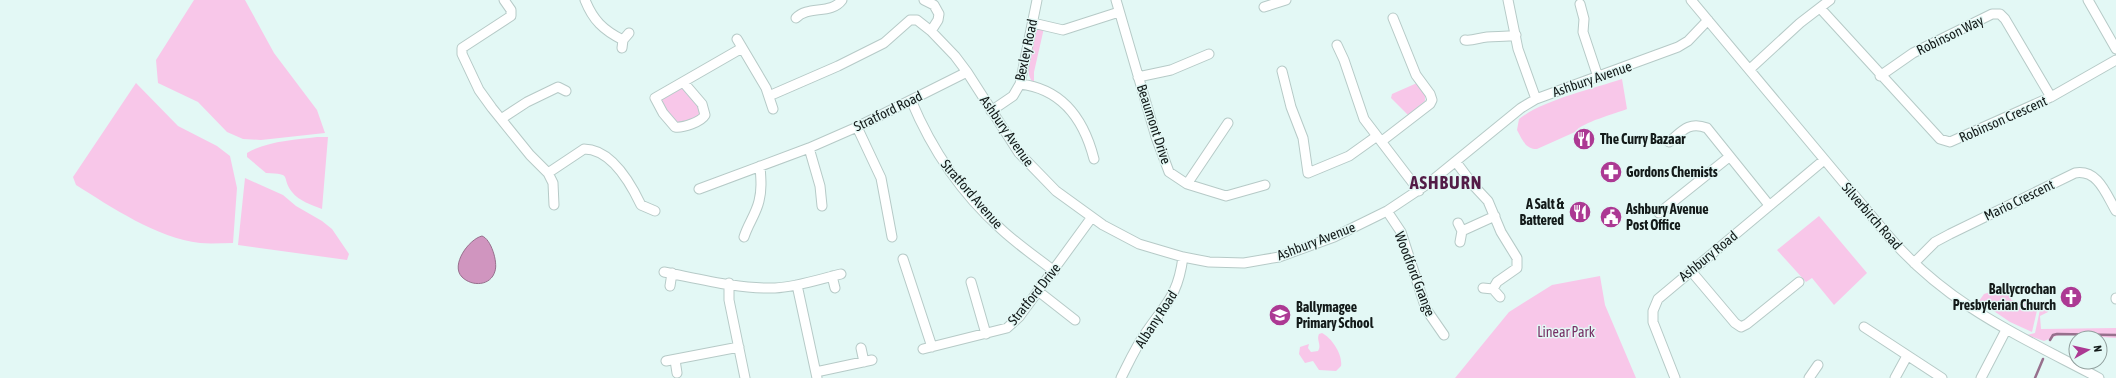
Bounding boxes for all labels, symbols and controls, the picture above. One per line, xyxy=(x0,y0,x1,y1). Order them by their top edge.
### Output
street label: Robinson Way xyxy=(1914,12,1986,58)
street label: Bexley Road xyxy=(1012,18,1040,82)
street label: Ashbury Avenue xyxy=(1550,58,1634,100)
street label: Beaumont Drive xyxy=(1134,82,1174,166)
street label: Stratford Road xyxy=(851,88,925,134)
street label: Robinson Crescent xyxy=(1957,92,2049,146)
street label: Ashbury Avenue xyxy=(977,93,1037,169)
restaurant icon: The Curry Bazaar xyxy=(1571,126,1597,152)
place label: The Curry Bazaar xyxy=(1600,131,1686,147)
street label: Stratford Avenue xyxy=(938,156,1006,232)
pharmacy icon: Gordons Chemists xyxy=(1598,159,1624,185)
place label: Gordons Chemists xyxy=(1626,164,1718,180)
district label: ASHBURN xyxy=(1409,172,1482,193)
street label: Mario Crescent xyxy=(1981,176,2057,224)
street label: Silverbirch Road xyxy=(1839,179,1905,253)
place label: A Salt & Battered xyxy=(1520,196,1565,228)
restaurant icon: A Salt & Battered xyxy=(1567,199,1593,225)
place label: Ashbury Avenue Post Office xyxy=(1625,201,1709,233)
public building icon: Ashbury Avenue Post Office xyxy=(1598,204,1624,230)
street label: Ashbury Avenue xyxy=(1275,219,1357,263)
street label: Ashbury Road xyxy=(1676,228,1740,284)
street label: Woodford Grange xyxy=(1392,229,1438,319)
street label: Stratford Drive xyxy=(1004,260,1064,328)
place label: Ballycrochan Presbyterian Church xyxy=(1953,281,2056,313)
church icon: Ballycrochan Presbyterian Church xyxy=(2058,284,2084,310)
street label: Albany Road xyxy=(1132,287,1180,351)
place label: Ballymagee Primary School xyxy=(1296,299,1374,331)
school or university icon: Ballymagee Primary School xyxy=(1267,302,1293,328)
park label: Linear Park xyxy=(1537,324,1595,340)
north arrow xyxy=(2068,330,2108,370)
text: N xyxy=(2092,345,2104,353)

